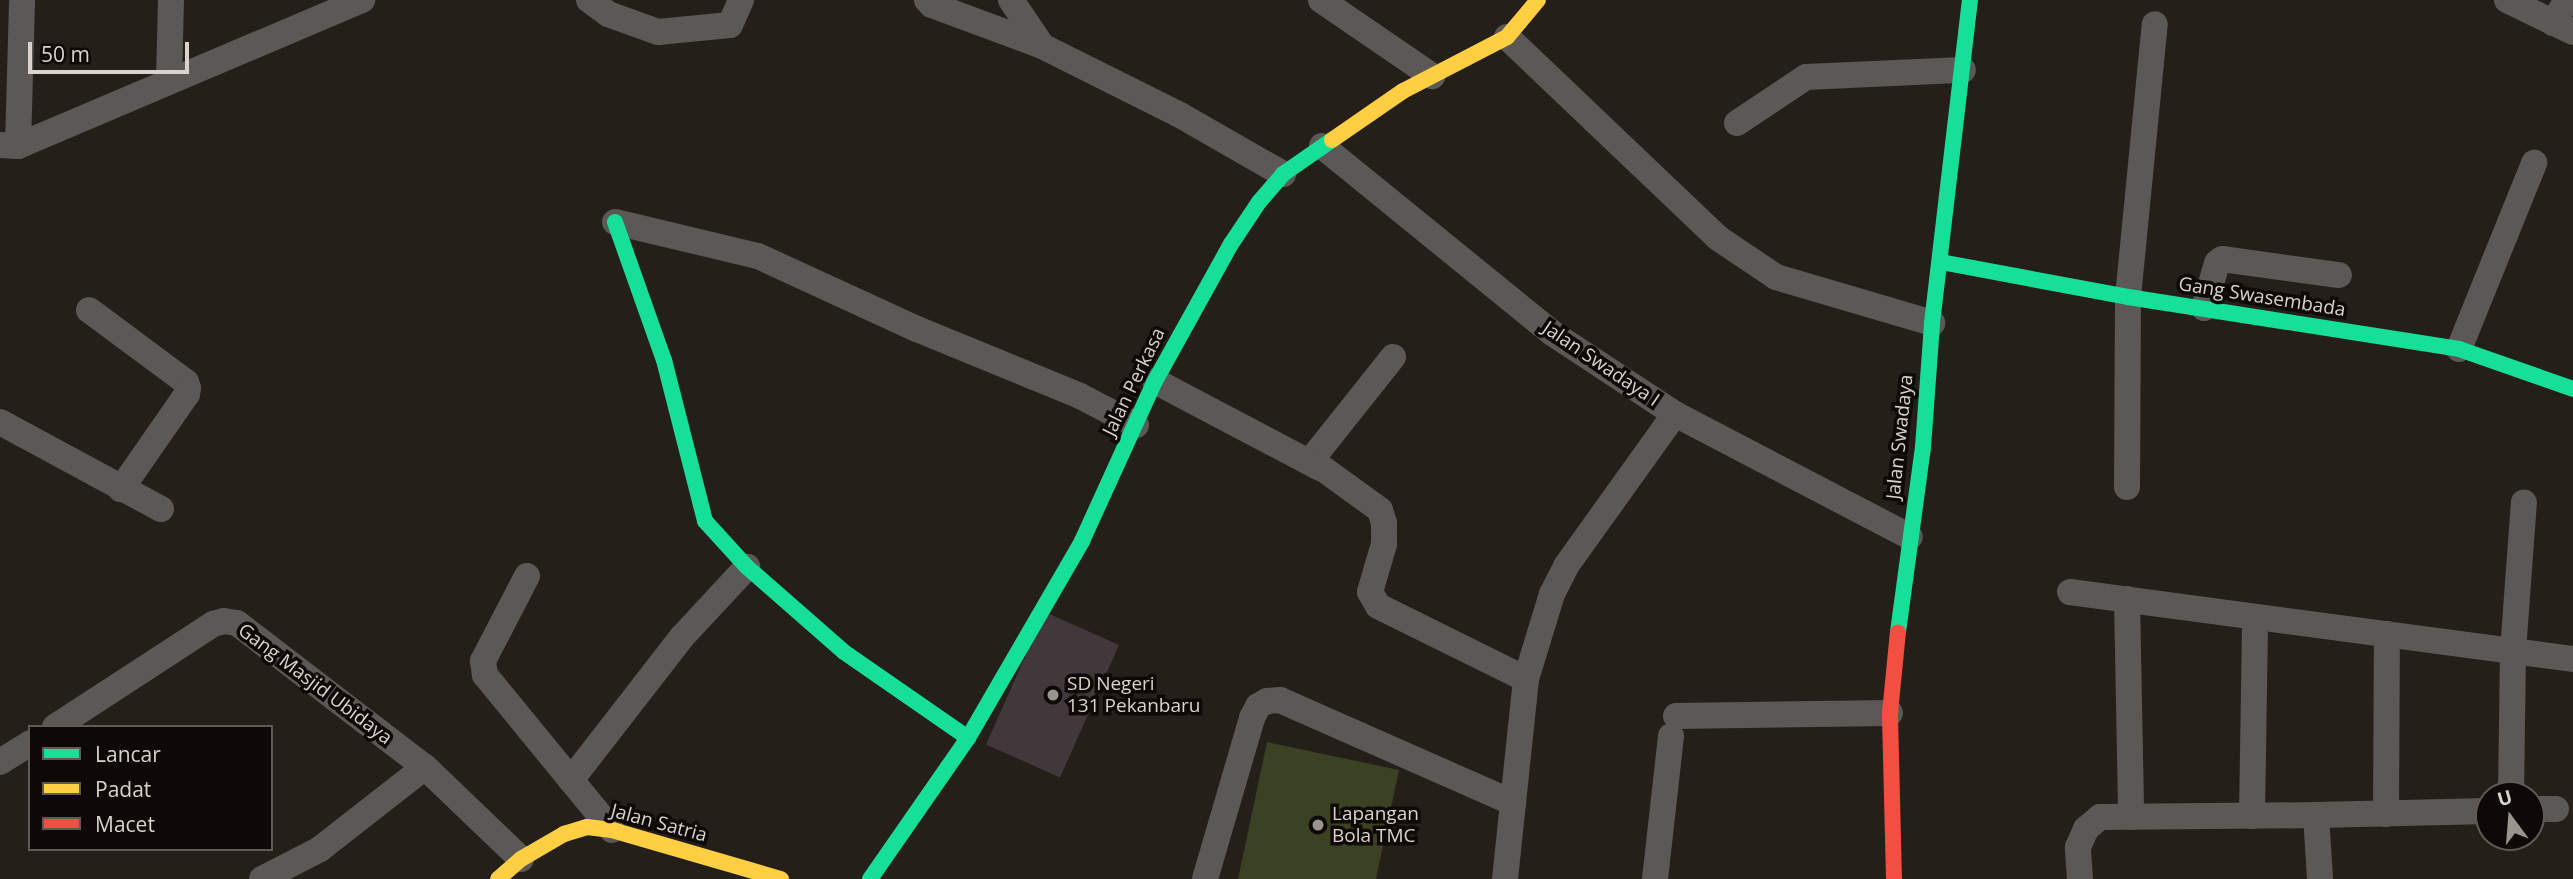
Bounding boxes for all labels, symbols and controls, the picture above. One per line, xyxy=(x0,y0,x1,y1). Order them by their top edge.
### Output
scale bar xyxy=(32,28,192,72)
text: 50 m xyxy=(41,40,90,68)
street label: Gang Swasembada xyxy=(2177,273,2347,321)
street label: Jalan Swadaya I xyxy=(1538,317,1664,411)
street label: Jalan Perkasa xyxy=(1098,324,1170,440)
street label: Jalan Swadaya xyxy=(1882,373,1918,501)
street label: Gang Masjid Ubidaya xyxy=(234,619,396,749)
place label: SD Negeri 131 Pekanbaru xyxy=(1067,673,1200,717)
marker: SD Negeri 131 Pekanbaru xyxy=(1045,687,1061,703)
legend xyxy=(28,725,273,851)
text: Lancar xyxy=(95,740,161,768)
text: Padat xyxy=(95,775,151,803)
north arrow xyxy=(2475,781,2545,851)
text: U xyxy=(2494,783,2515,812)
street label: Jalan Satria xyxy=(608,799,710,847)
place label: Lapangan Bola TMC xyxy=(1332,803,1419,847)
text: Macet xyxy=(95,810,155,838)
marker: Lapangan Bola TMC xyxy=(1310,817,1326,833)

